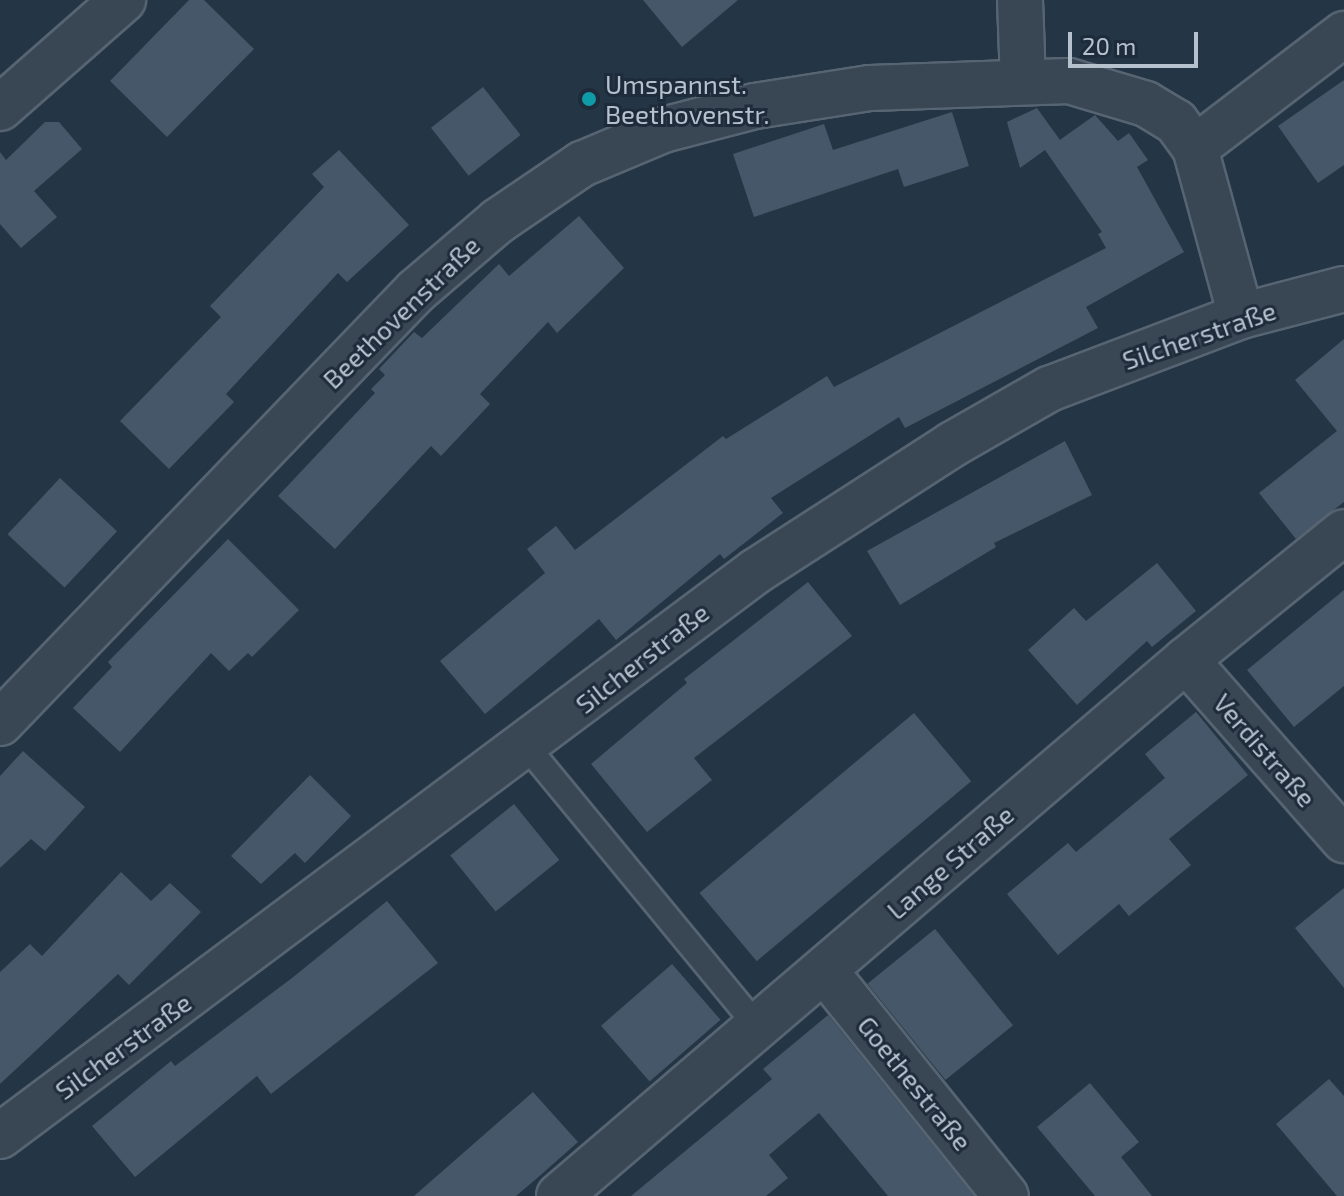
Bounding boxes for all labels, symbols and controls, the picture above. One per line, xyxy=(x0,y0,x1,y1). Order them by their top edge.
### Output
scale bar xyxy=(1072,16,1202,66)
text: 20 m xyxy=(1082,31,1136,60)
place label: Umspannst. Beethovenstr. xyxy=(605,68,769,130)
marker: Umspannst. Beethovenstr. xyxy=(580,90,598,108)
street label: Beethovenstraße xyxy=(316,229,486,395)
street label: Silcherstraße xyxy=(1118,294,1280,376)
street label: Silcherstraße xyxy=(569,596,715,720)
street label: Verdistraße xyxy=(1207,687,1323,813)
street label: Lange Straße xyxy=(880,799,1020,925)
street label: Silcherstraße xyxy=(49,986,197,1106)
street label: Goethestraße xyxy=(851,1010,979,1156)

